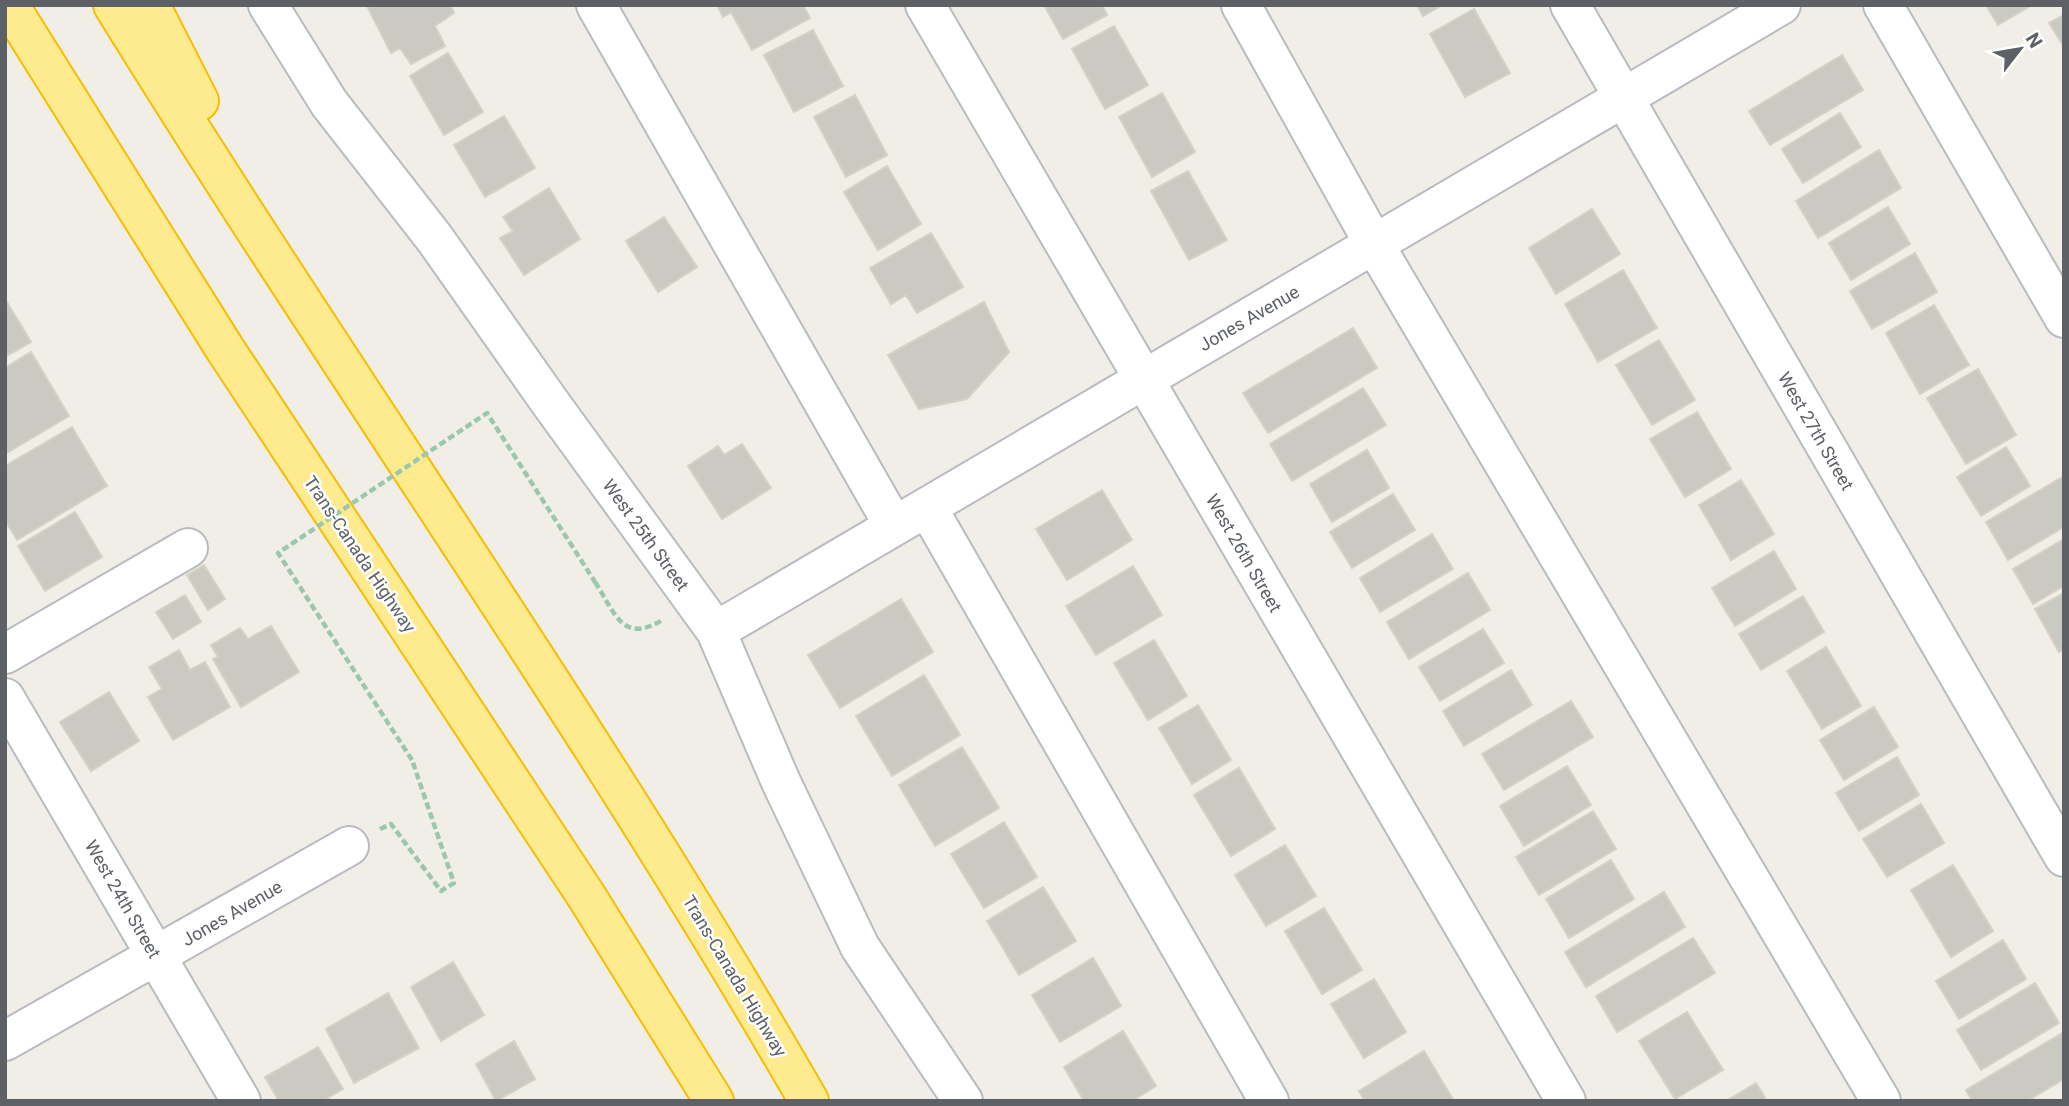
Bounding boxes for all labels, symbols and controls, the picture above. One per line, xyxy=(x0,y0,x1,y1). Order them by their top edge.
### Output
north arrow xyxy=(1985,14,2055,84)
text: N xyxy=(2021,29,2047,52)
street label: Jones Avenue xyxy=(1195,281,1303,355)
street label: West 27th Street xyxy=(1774,368,1858,494)
street label: Trans-Canada Highway xyxy=(300,472,421,637)
street label: West 25th Street xyxy=(598,475,694,595)
street label: West 26th Street xyxy=(1202,490,1286,616)
street label: West 24th Street xyxy=(81,836,165,962)
street label: Jones Avenue xyxy=(178,876,286,950)
street label: Trans-Canada Highway xyxy=(679,892,792,1061)

